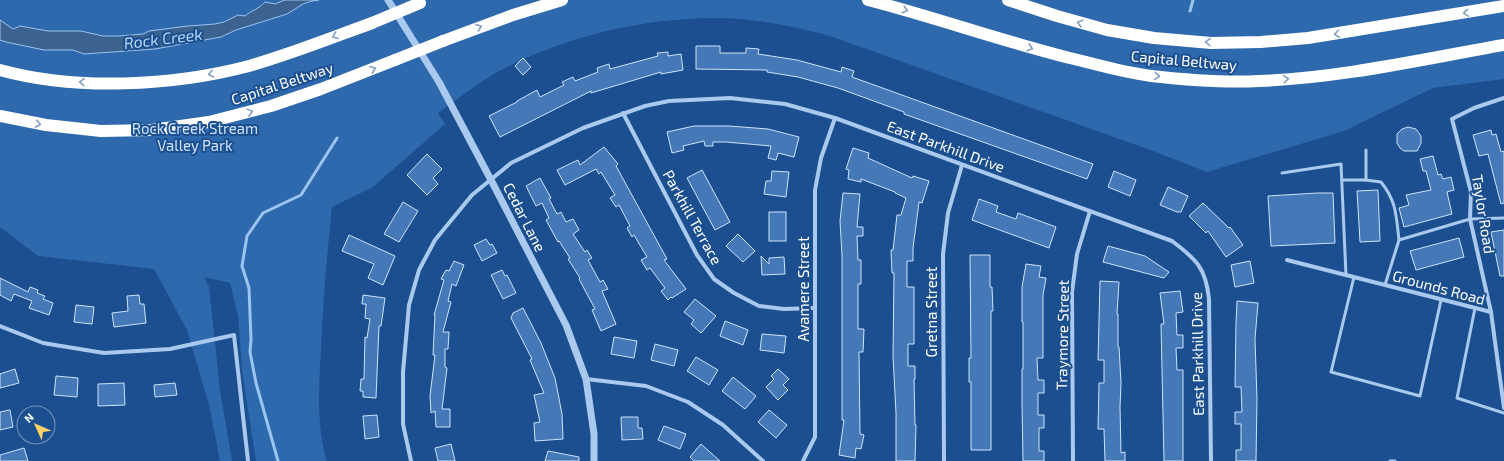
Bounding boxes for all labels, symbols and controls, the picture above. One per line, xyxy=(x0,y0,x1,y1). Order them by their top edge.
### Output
one-way arrow xyxy=(902,5,909,14)
one-way arrow xyxy=(1462,8,1469,17)
one-way arrow xyxy=(1076,19,1083,28)
water label: Rock Creek xyxy=(123,24,203,52)
one-way arrow xyxy=(476,24,483,32)
one-way arrow xyxy=(1334,29,1340,38)
one-way arrow xyxy=(332,32,339,40)
one-way arrow xyxy=(1205,38,1211,47)
one-way arrow xyxy=(1026,43,1033,52)
street label: Capital Beltway xyxy=(1130,46,1238,74)
street label: Capital Beltway xyxy=(229,58,335,108)
one-way arrow xyxy=(369,65,376,73)
one-way arrow xyxy=(208,70,214,78)
one-way arrow xyxy=(1154,71,1160,80)
one-way arrow xyxy=(1283,75,1289,84)
one-way arrow xyxy=(79,78,85,87)
one-way arrow xyxy=(247,108,253,116)
street label: East Parkhill Drive xyxy=(885,116,1007,176)
one-way arrow xyxy=(35,119,41,127)
park label: Rock Creek Stream Valley Park xyxy=(132,119,258,154)
street label: Parkhill Terrace xyxy=(660,167,726,267)
street label: Taylor Road xyxy=(1469,173,1499,255)
street label: Cedar Lane xyxy=(500,179,550,255)
street label: Avamere Street xyxy=(794,236,812,342)
street label: Gretna Street xyxy=(922,266,940,358)
street label: Grounds Road xyxy=(1391,266,1487,308)
street label: Traymore Street xyxy=(1052,280,1072,390)
street label: East Parkhill Drive xyxy=(1187,292,1207,416)
north arrow xyxy=(16,405,56,445)
text: N xyxy=(21,410,36,425)

